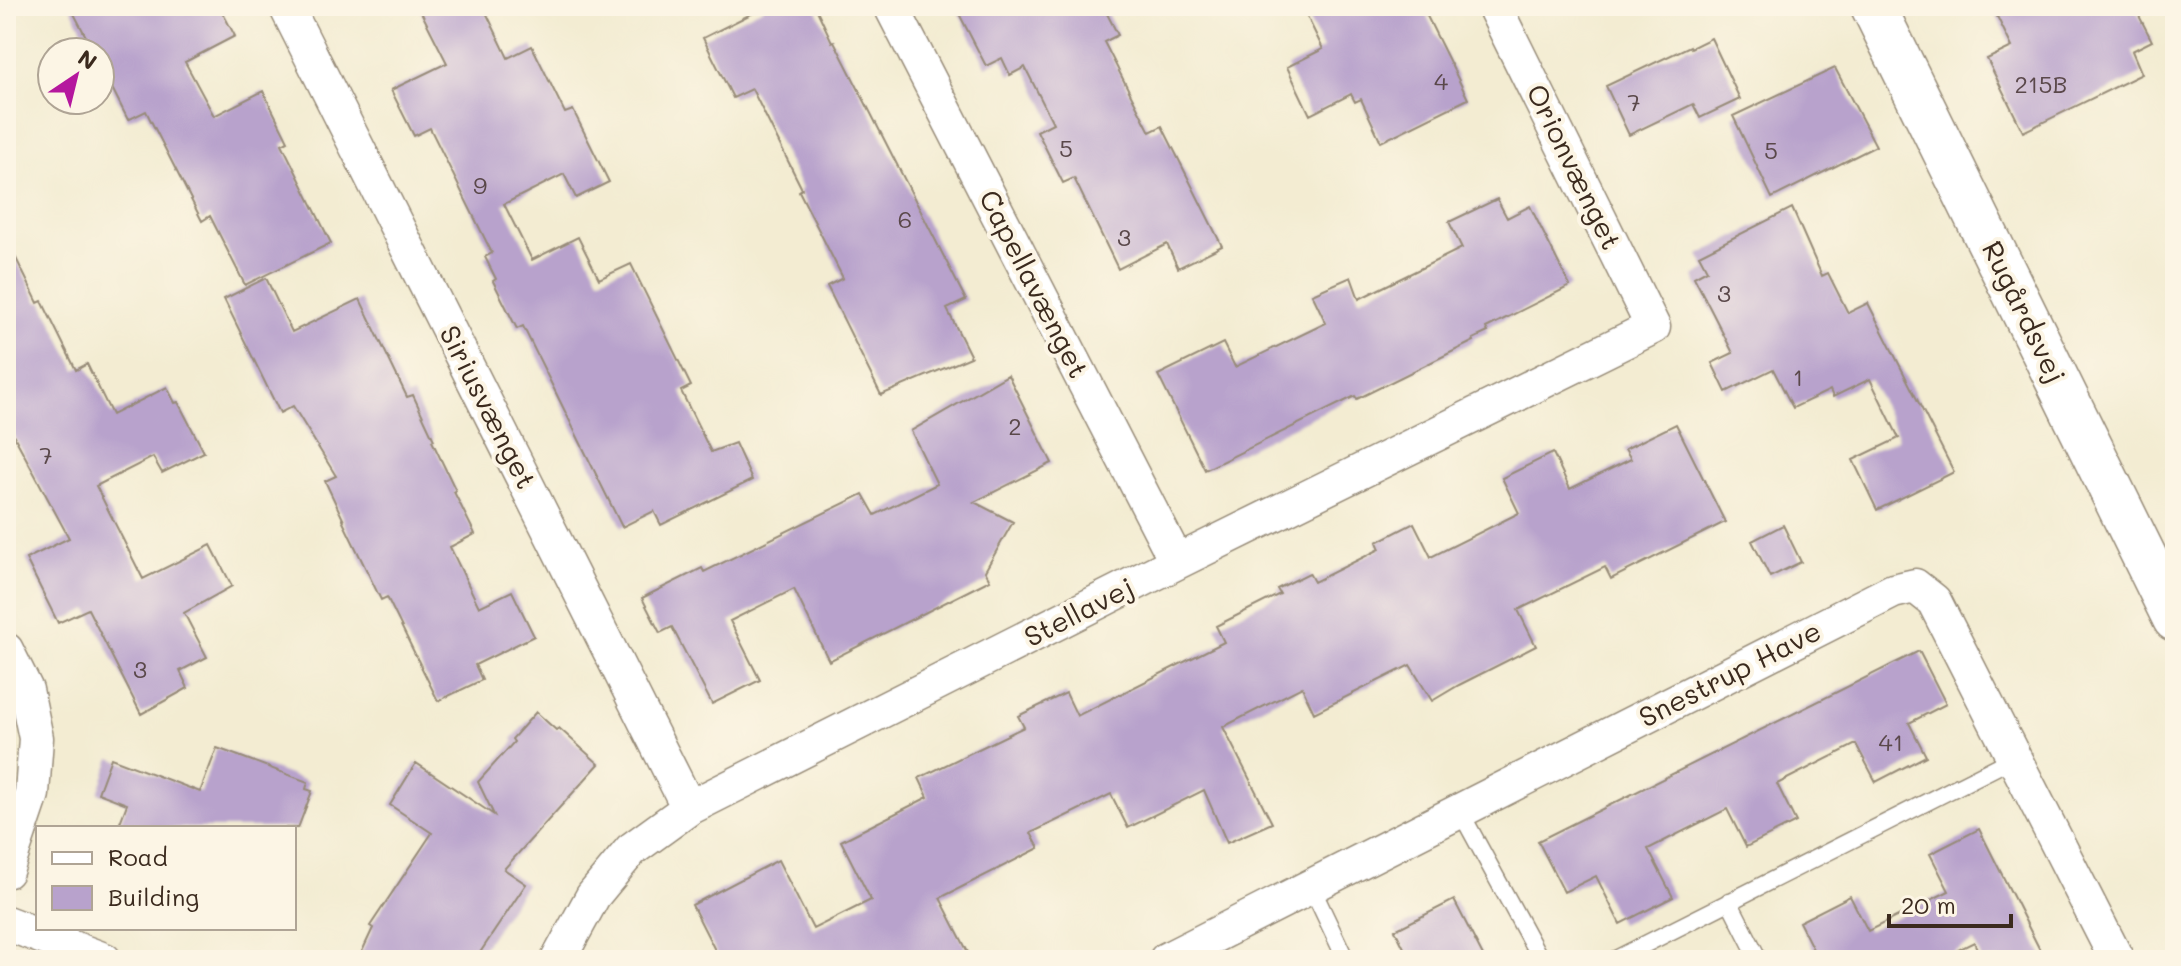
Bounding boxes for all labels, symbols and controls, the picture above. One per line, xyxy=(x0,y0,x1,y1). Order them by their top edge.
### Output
north arrow xyxy=(36,36,116,116)
text: N xyxy=(73,43,103,76)
house number: 4 xyxy=(1434,65,1448,96)
house number: 215B xyxy=(2015,68,2068,99)
street label: Orionvænget xyxy=(1519,78,1630,255)
house number: 7 xyxy=(1627,86,1641,117)
house number: 5 xyxy=(1059,132,1073,163)
house number: 5 xyxy=(1764,134,1778,165)
house number: 9 xyxy=(473,169,487,200)
street label: Capellavænget xyxy=(972,183,1098,384)
house number: 6 xyxy=(898,203,912,234)
house number: 3 xyxy=(1117,221,1131,252)
street label: Rugårdsvej xyxy=(1975,234,2075,389)
house number: 3 xyxy=(1717,277,1731,308)
street label: Siriusvænget xyxy=(432,319,546,494)
house number: 1 xyxy=(1793,361,1803,392)
house number: 2 xyxy=(1008,410,1022,441)
house number: 7 xyxy=(39,439,53,470)
street label: Stellavej xyxy=(1018,568,1139,654)
street label: Snestrup Have xyxy=(1632,612,1827,734)
house number: 3 xyxy=(133,653,147,684)
house number: 41 xyxy=(1879,726,1903,757)
legend xyxy=(36,826,296,930)
text: Road xyxy=(108,841,168,872)
scale bar xyxy=(1889,878,2011,928)
text: Building xyxy=(108,881,199,912)
text: 20 m xyxy=(1901,889,1956,920)

